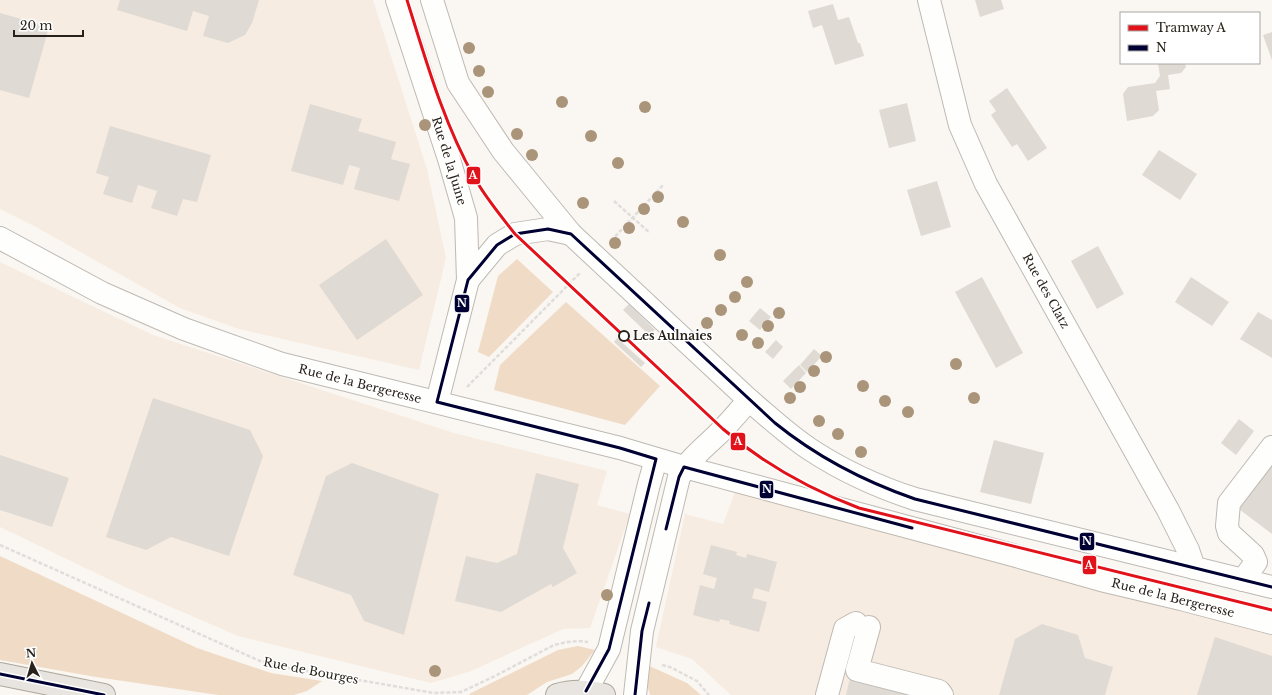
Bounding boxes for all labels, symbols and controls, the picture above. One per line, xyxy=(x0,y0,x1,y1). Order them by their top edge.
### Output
scale bar xyxy=(14,12,83,38)
legend xyxy=(1120,12,1260,64)
text: 20 m xyxy=(20,18,52,33)
text: Tramway A xyxy=(1156,20,1227,35)
text: N xyxy=(1156,40,1167,55)
street label: Rue de la Juine xyxy=(429,115,470,207)
line badge: A xyxy=(466,166,481,185)
text: A xyxy=(468,168,479,182)
street label: Rue des Clatz xyxy=(1020,251,1073,331)
line badge: N xyxy=(454,294,470,313)
text: N xyxy=(457,296,468,310)
place label: Les Aulnaies xyxy=(633,328,713,343)
marker: Les Aulnaies xyxy=(618,330,630,342)
street label: Rue de la Bergeresse xyxy=(297,361,423,406)
line badge: A xyxy=(730,432,746,451)
text: A xyxy=(733,434,744,448)
line badge: N xyxy=(759,480,774,499)
text: N xyxy=(762,482,773,496)
line badge: N xyxy=(1079,532,1095,551)
text: N xyxy=(1082,534,1093,548)
line badge: A xyxy=(1082,555,1097,575)
text: A xyxy=(1084,558,1095,572)
street label: Rue de la Bergeresse xyxy=(1110,575,1236,620)
north arrow xyxy=(12,643,52,683)
text: N xyxy=(25,646,38,660)
street label: Rue de Bourges xyxy=(262,654,360,687)

